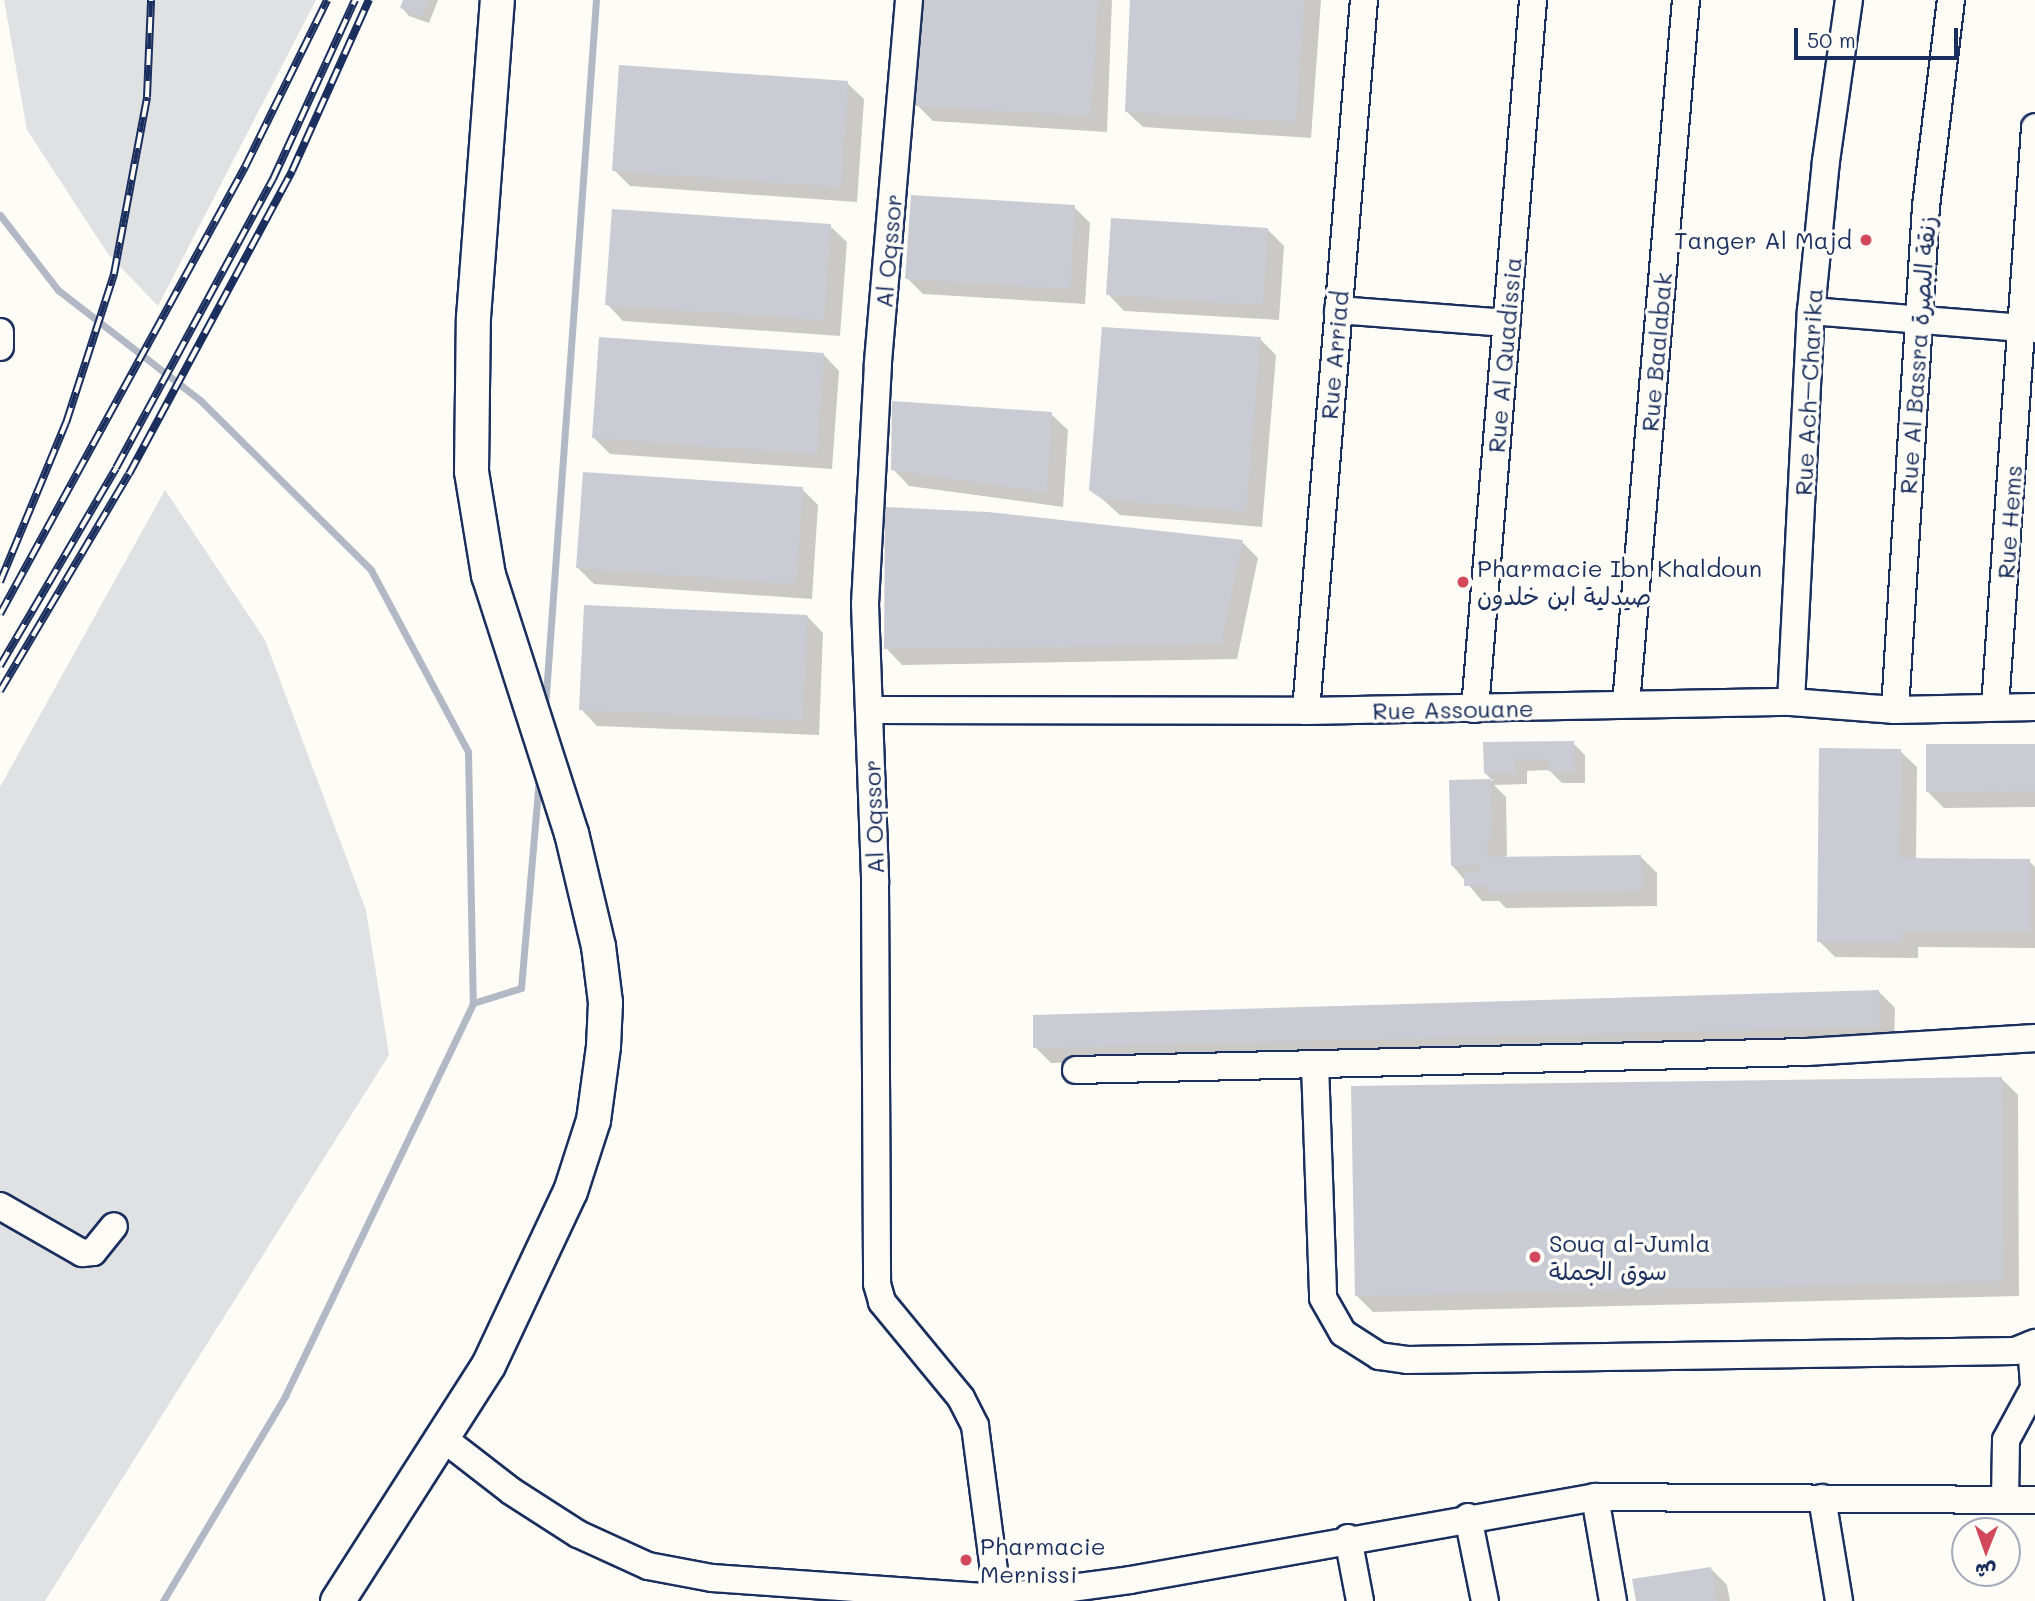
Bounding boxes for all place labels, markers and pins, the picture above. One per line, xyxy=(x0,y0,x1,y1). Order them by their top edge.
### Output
place label: Tanger Al Majd xyxy=(1674,226,1852,254)
marker: Tanger Al Majd xyxy=(1858,232,1874,248)
place label: Pharmacie Ibn Khaldoun صيدلية ابن خلدون xyxy=(1477,554,1762,610)
marker: Pharmacie Ibn Khaldoun صيدلية ابن خلدون xyxy=(1455,574,1471,590)
place label: Souq al-Jumla سوق الجملة xyxy=(1549,1229,1710,1285)
marker: Souq al-Jumla سوق الجملة xyxy=(1527,1249,1543,1265)
place label: Pharmacie Mernissi xyxy=(980,1532,1106,1588)
marker: Pharmacie Mernissi xyxy=(958,1552,974,1568)

